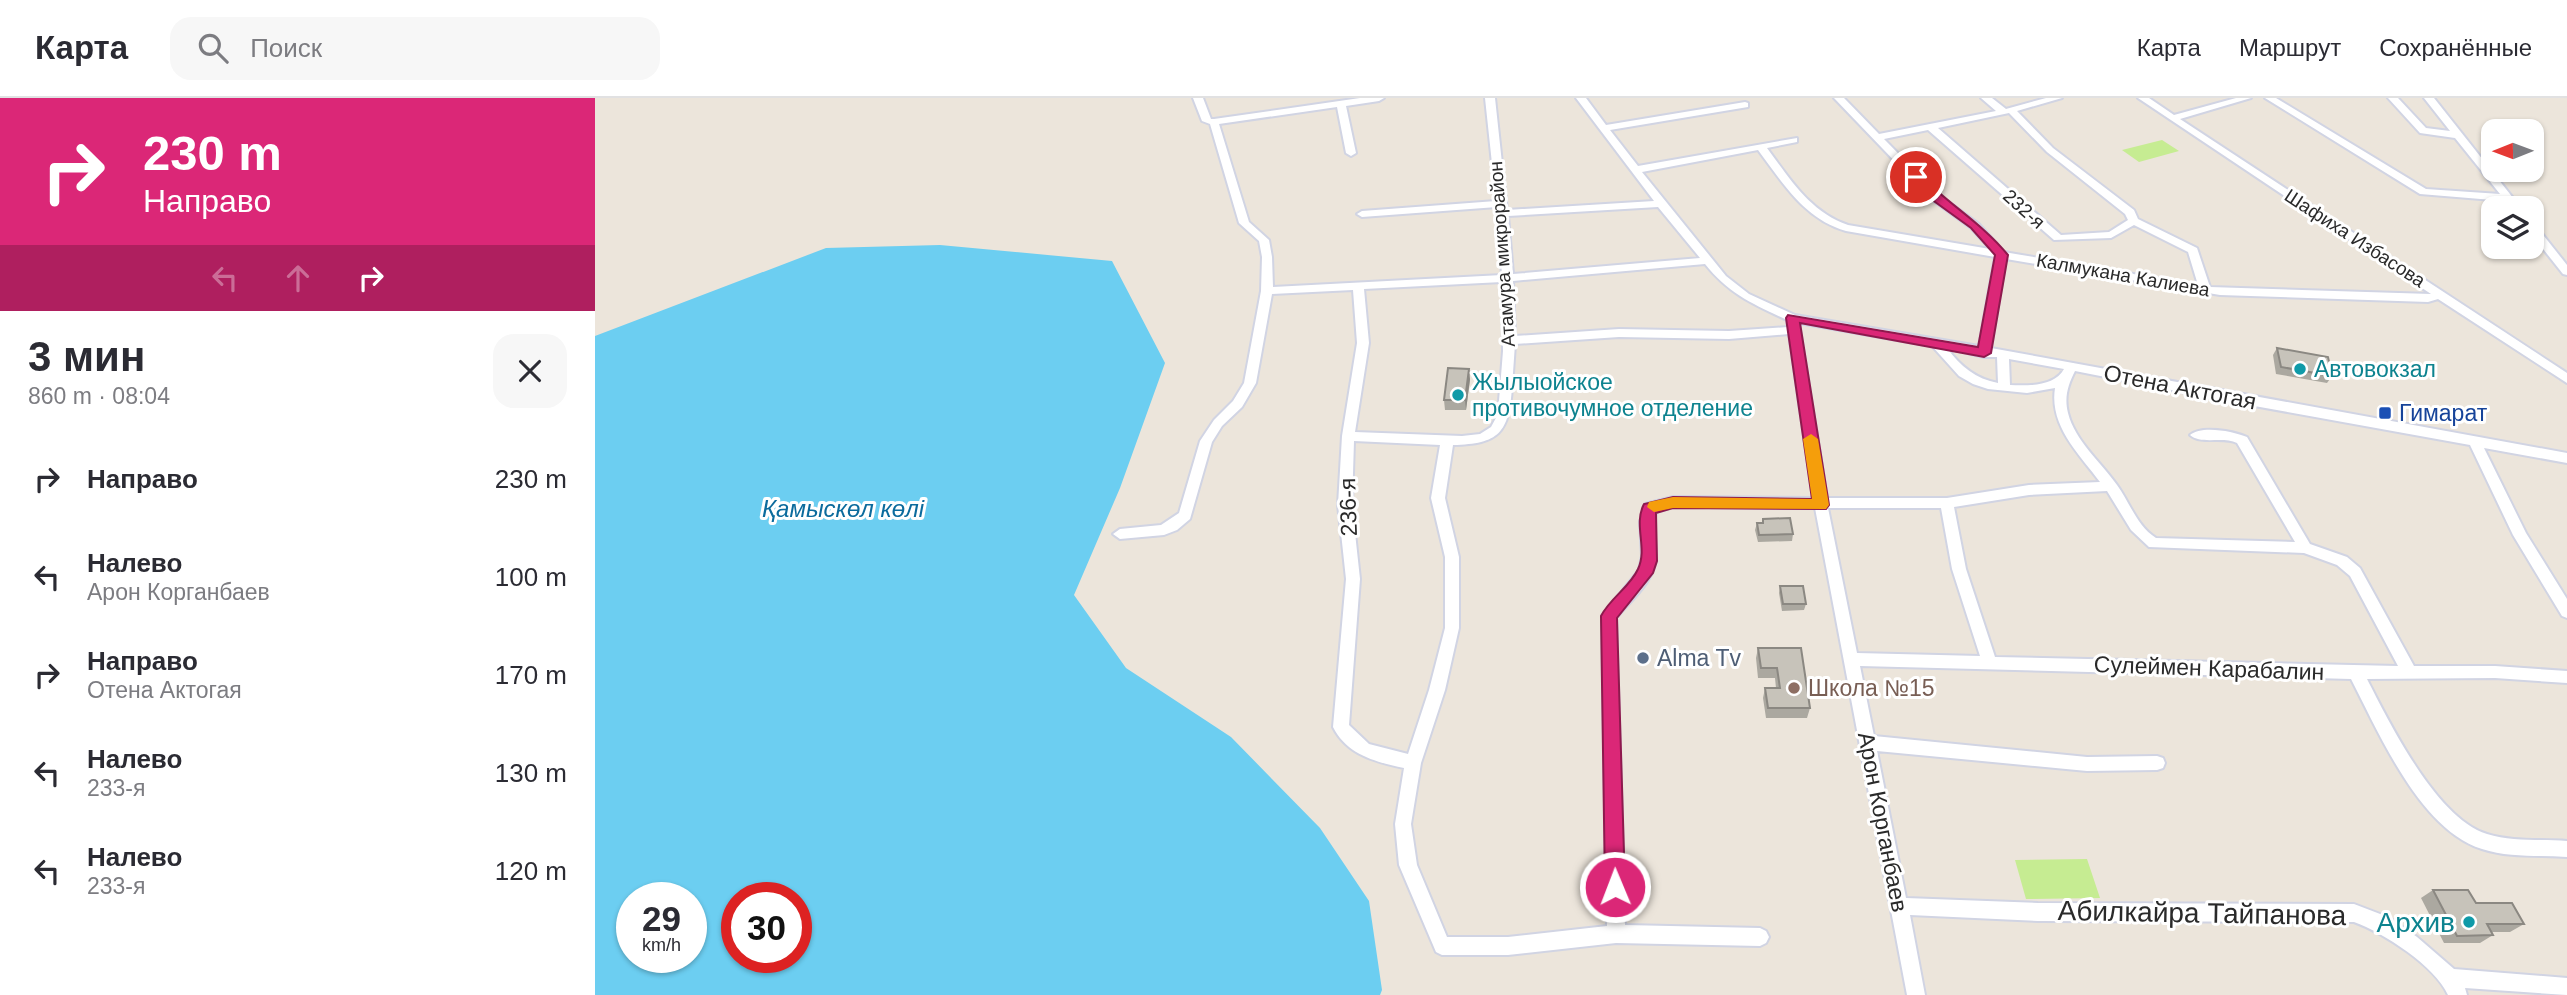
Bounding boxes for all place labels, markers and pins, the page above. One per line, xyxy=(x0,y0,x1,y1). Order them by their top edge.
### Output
pin xyxy=(1886,147,1946,207)
place label: Автовокзал xyxy=(2314,356,2436,382)
marker: Автовокзал xyxy=(2292,361,2308,377)
place label: Жылыойское противочумное отделение xyxy=(1472,369,1753,421)
marker: Жылыойское противочумное отделение xyxy=(1450,387,1466,403)
place label: Гимарат xyxy=(2399,400,2488,426)
marker: Гимарат xyxy=(2377,405,2393,421)
place label: Alma Tv xyxy=(1657,645,1741,671)
marker: Alma Tv xyxy=(1635,650,1651,666)
place label: Школа №15 xyxy=(1808,675,1935,701)
marker: Школа №15 xyxy=(1786,680,1802,696)
place label: Архив xyxy=(2377,907,2455,938)
marker: Архив xyxy=(2461,914,2477,930)

